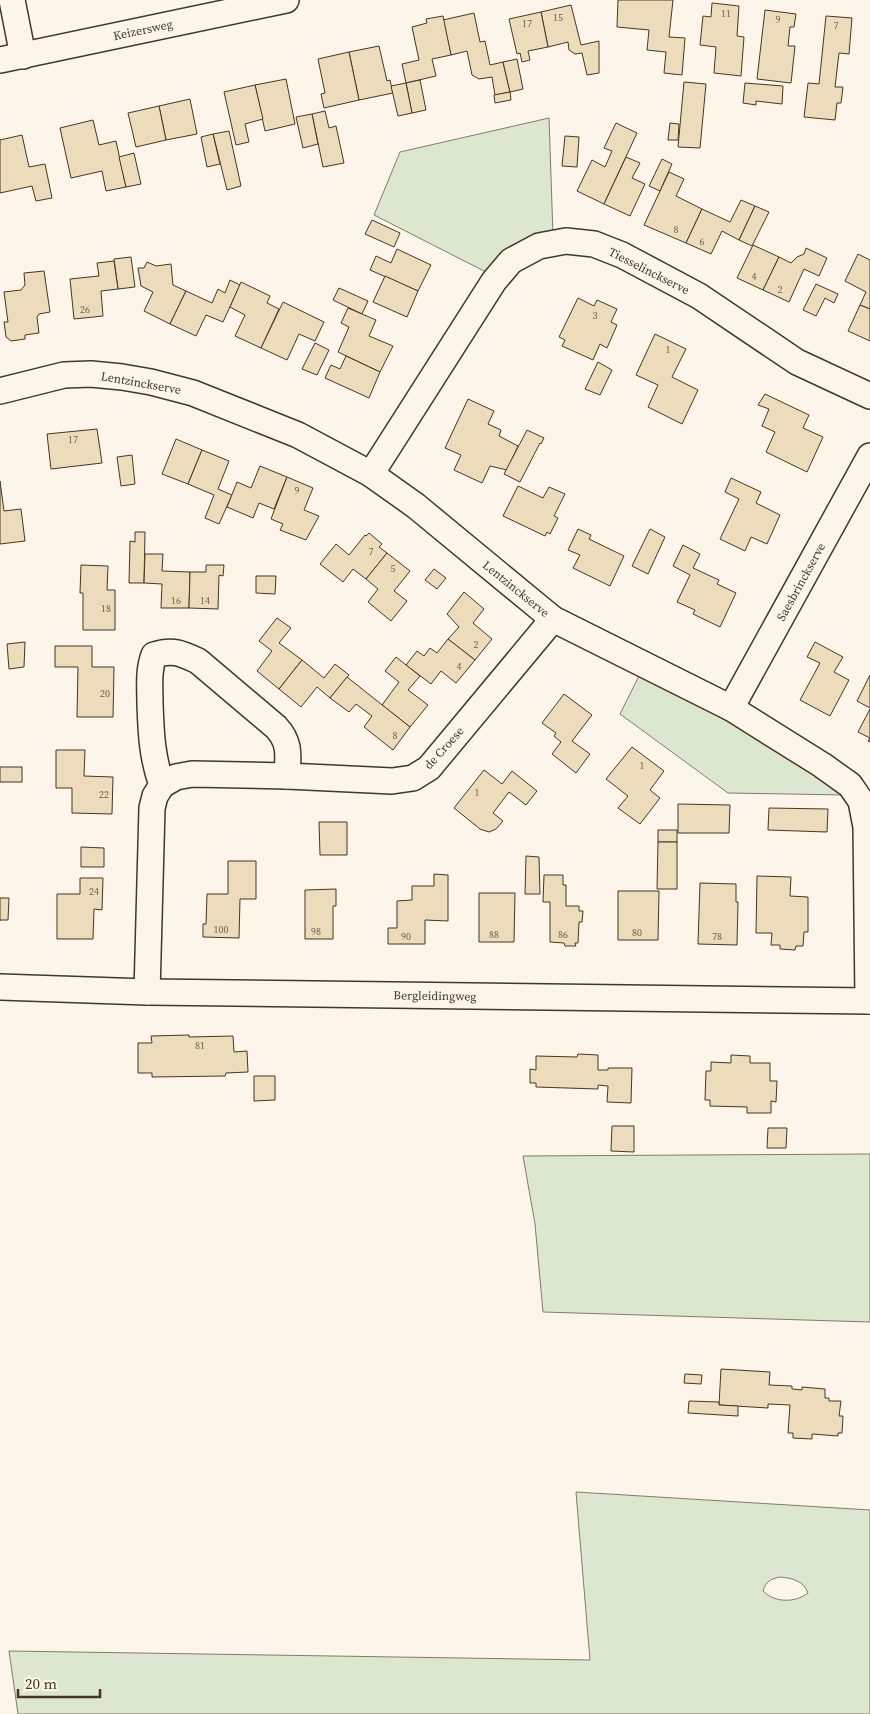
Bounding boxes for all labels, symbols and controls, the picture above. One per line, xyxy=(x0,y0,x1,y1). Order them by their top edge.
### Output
house number: 11 xyxy=(721,7,731,20)
house number: 15 xyxy=(553,11,563,24)
house number: 9 xyxy=(776,13,781,26)
street label: Keizersweg xyxy=(112,16,174,44)
house number: 17 xyxy=(522,17,532,30)
house number: 7 xyxy=(834,19,839,32)
house number: 8 xyxy=(674,223,679,236)
house number: 6 xyxy=(700,235,705,248)
street label: Tiesselinckserve xyxy=(606,244,692,298)
house number: 4 xyxy=(752,270,757,283)
house number: 2 xyxy=(778,283,783,296)
house number: 26 xyxy=(80,303,90,316)
house number: 3 xyxy=(593,309,598,322)
house number: 1 xyxy=(666,343,671,356)
street label: Lentzinckserve xyxy=(100,368,182,398)
house number: 17 xyxy=(68,433,78,446)
house number: 9 xyxy=(295,484,300,497)
street label: Saesbrinckserve xyxy=(773,540,829,624)
house number: 7 xyxy=(369,545,374,558)
street label: Lentzinckserve xyxy=(479,557,553,621)
house number: 5 xyxy=(391,562,396,575)
house number: 16 xyxy=(171,594,181,607)
house number: 14 xyxy=(200,594,210,607)
house number: 18 xyxy=(101,602,111,615)
house number: 2 xyxy=(474,638,479,651)
house number: 4 xyxy=(457,660,462,673)
house number: 20 xyxy=(100,687,110,700)
street label: de Croese xyxy=(421,723,467,773)
house number: 8 xyxy=(393,729,398,742)
house number: 1 xyxy=(640,759,645,772)
house number: 1 xyxy=(475,786,480,799)
house number: 22 xyxy=(99,788,109,801)
house number: 24 xyxy=(89,885,99,898)
house number: 100 xyxy=(214,923,229,936)
house number: 98 xyxy=(311,925,321,938)
house number: 80 xyxy=(632,926,642,939)
house number: 88 xyxy=(489,928,499,941)
house number: 86 xyxy=(558,928,568,941)
house number: 90 xyxy=(401,930,411,943)
house number: 78 xyxy=(712,930,722,943)
street label: Bergleidingweg xyxy=(393,987,477,1005)
house number: 81 xyxy=(195,1039,205,1052)
scale bar xyxy=(18,1666,100,1698)
text: 20 m xyxy=(25,1673,57,1694)

